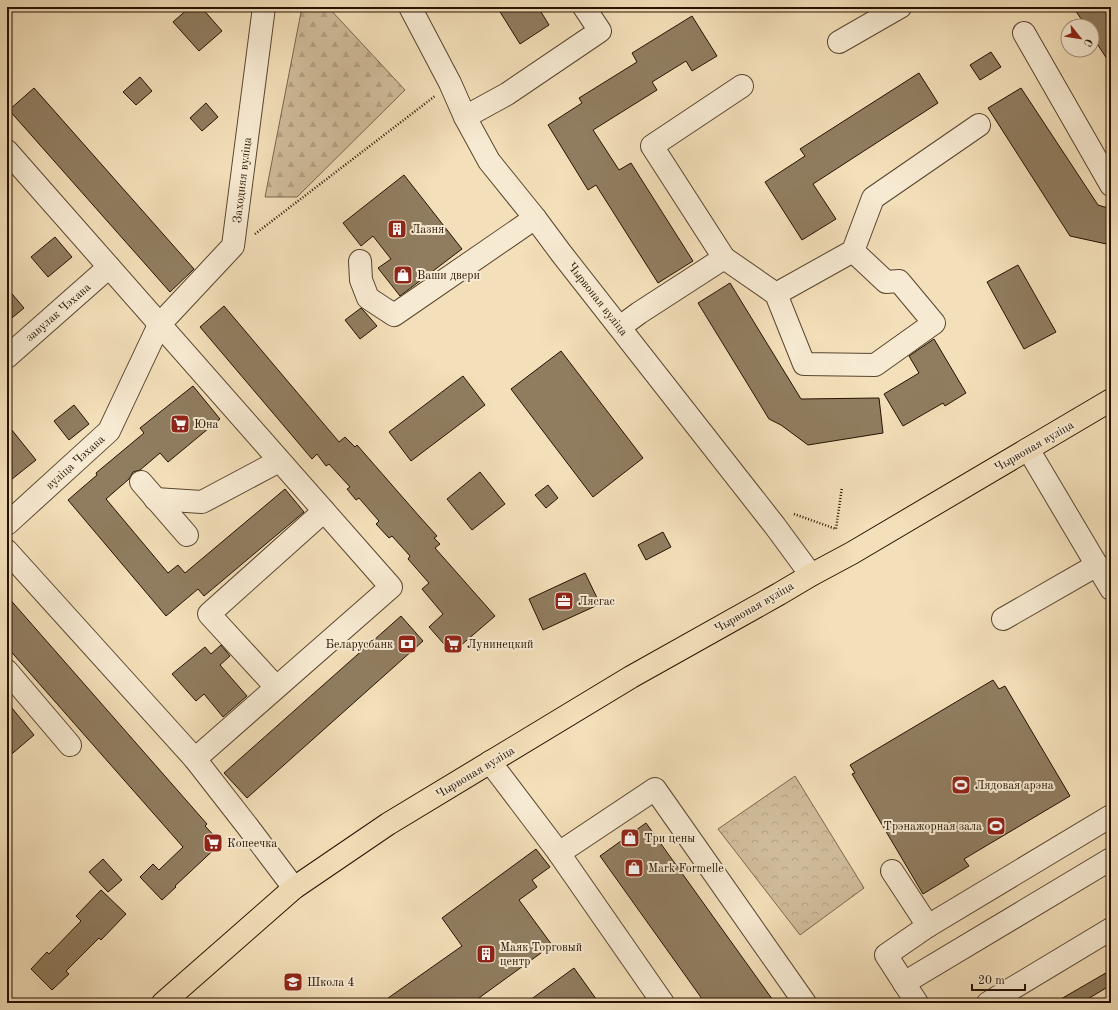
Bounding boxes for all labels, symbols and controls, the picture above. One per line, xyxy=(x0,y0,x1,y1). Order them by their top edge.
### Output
north arrow xyxy=(1060,18,1100,58)
text: С xyxy=(1081,36,1094,48)
street label: Заходняя вуліца xyxy=(231,136,254,224)
building icon: Лазня xyxy=(386,218,408,240)
place label: Лазня xyxy=(411,224,444,236)
street label: Чырвоная вуліца xyxy=(565,260,630,339)
shop icon: Ваши двери xyxy=(392,264,414,286)
place label: Ваши двери xyxy=(417,270,480,282)
street label: завулак Чэхава xyxy=(24,281,93,344)
supermarket icon: Юна xyxy=(169,413,191,435)
street label: Чырвоная вуліца xyxy=(992,418,1076,474)
place label: Юна xyxy=(194,419,219,431)
street label: вуліца Чэхава xyxy=(43,433,107,492)
street label: Чырвоная вуліца xyxy=(712,579,796,635)
office icon: Лясгас xyxy=(553,590,575,612)
place label: Лясгас xyxy=(578,596,615,608)
bank icon: Беларусбанк xyxy=(396,633,418,655)
supermarket icon: Лунинецкий xyxy=(442,633,464,655)
place label: Беларусбанк xyxy=(326,639,393,651)
place label: Лунинецкий xyxy=(467,639,533,651)
street label: Чырвоная вуліца xyxy=(434,744,517,801)
sports icon: Лядовая арэна xyxy=(950,774,972,796)
place label: Лядовая арэна xyxy=(975,780,1054,792)
sports icon: Трэнажорная зала xyxy=(985,815,1007,837)
place label: Трэнажорная зала xyxy=(883,821,982,833)
shop icon: Три цены xyxy=(619,827,641,849)
supermarket icon: Копеечка xyxy=(202,832,224,854)
place label: Три цены xyxy=(644,833,695,845)
place label: Копеечка xyxy=(227,838,277,850)
shop icon: Mark Formelle xyxy=(623,857,645,879)
place label: Mark Formelle xyxy=(648,863,724,875)
place label: Маяк Торговый центр xyxy=(500,942,582,968)
building icon: Маяк Торговый центр xyxy=(475,943,497,965)
scale bar xyxy=(972,966,1025,992)
school or university icon: Школа 4 xyxy=(282,971,304,993)
text: 20 m xyxy=(978,975,1005,987)
place label: Школа 4 xyxy=(307,977,355,989)

